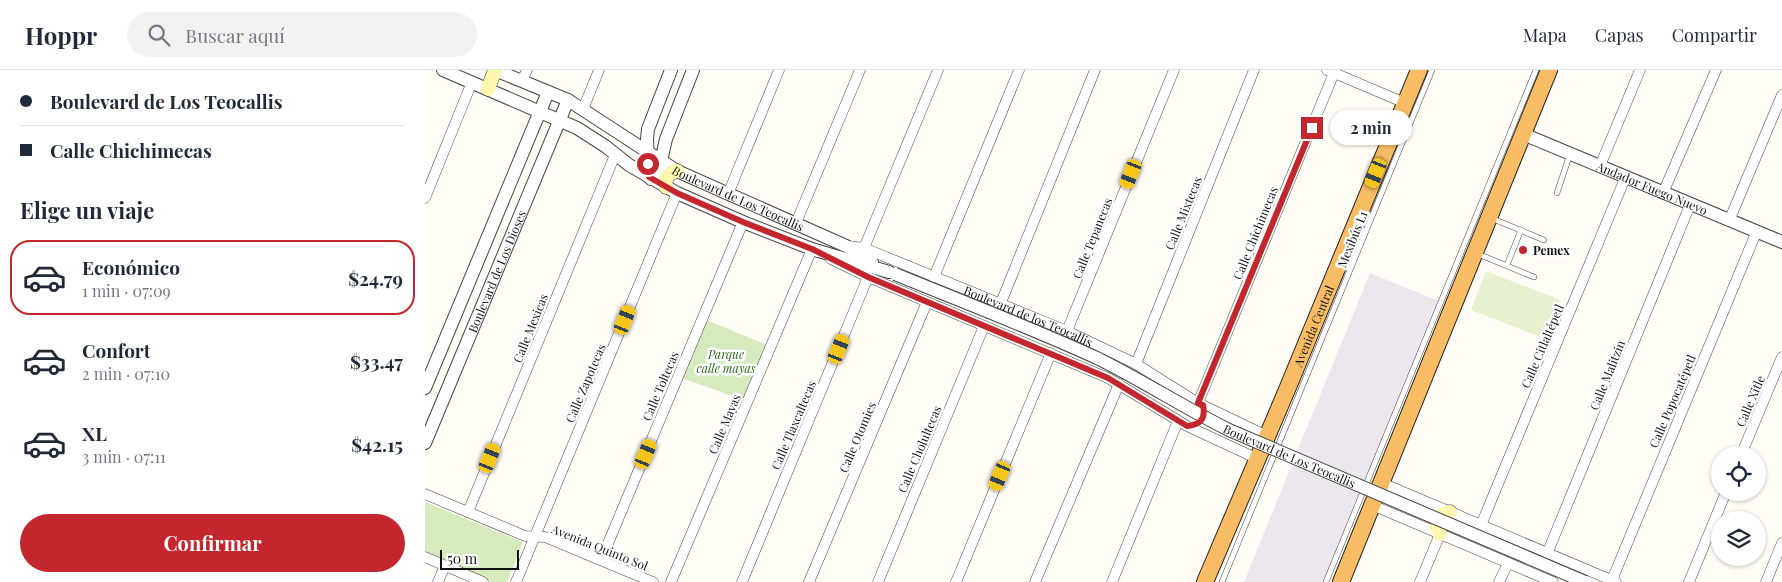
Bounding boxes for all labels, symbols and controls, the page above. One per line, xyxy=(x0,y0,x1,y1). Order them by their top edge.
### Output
search box xyxy=(127,12,477,57)
text: Hoppr xyxy=(25,19,97,51)
icon: search xyxy=(145,21,173,49)
text: Buscar aquí xyxy=(185,22,285,48)
text: Mapa xyxy=(1523,23,1567,47)
text: Capas xyxy=(1595,23,1644,47)
text: Compartir xyxy=(1672,23,1757,47)
text: Boulevard de Los Teocallis xyxy=(50,88,282,114)
callout: 2 min xyxy=(1329,110,1412,146)
route end xyxy=(1301,117,1323,139)
text: 2 min xyxy=(1350,117,1392,138)
text: Calle Chichimecas xyxy=(50,137,212,163)
route start xyxy=(637,153,659,175)
car xyxy=(1363,156,1388,190)
car xyxy=(1118,157,1143,191)
street label: Andador Fuego Nuevo xyxy=(1593,157,1710,218)
street label: Boulevard de Los Teocallis xyxy=(669,162,806,234)
street label: Calle Mixtecas xyxy=(1161,174,1205,252)
street label: Calle Chichimecas xyxy=(1229,184,1281,282)
text: Elige un viaje xyxy=(20,195,154,225)
street label: Calle Tepanecas xyxy=(1068,195,1116,281)
street label: Boulevard de Los Dioses xyxy=(464,208,529,335)
street label: Mexibús L1 xyxy=(1333,208,1371,270)
place label: Pemex xyxy=(1533,242,1570,258)
marker: Pemex xyxy=(1517,244,1529,256)
text: Económico xyxy=(82,254,180,280)
icon: car xyxy=(22,255,67,300)
text: $24.79 xyxy=(348,265,403,291)
text: 1 min · 07:09 xyxy=(82,280,171,301)
street label: Boulevard de los Teocallis xyxy=(962,282,1095,350)
street label: Avenida Central xyxy=(1289,282,1337,370)
street label: Calle Mexicas xyxy=(509,291,551,365)
street label: Calle Citlaltépetl xyxy=(1517,301,1567,391)
car xyxy=(612,303,637,337)
car xyxy=(826,332,851,366)
text: Confort xyxy=(82,337,150,363)
icon: car xyxy=(22,338,67,383)
street label: Calle Malitzin xyxy=(1586,338,1628,412)
street label: Calle Zapotecas xyxy=(561,341,609,425)
park label: Parque calle mayas xyxy=(697,346,756,376)
text: $33.47 xyxy=(350,348,403,374)
street label: Calle Toltecas xyxy=(638,349,682,423)
street label: Calle Popocatépetl xyxy=(1645,351,1699,450)
text: 2 min · 07:10 xyxy=(82,363,170,384)
street label: Calle Xitle xyxy=(1732,373,1768,429)
street label: Calle Tlaxcaltecas xyxy=(767,378,819,472)
street label: Calle Mayas xyxy=(704,392,744,456)
street label: Calle Otomies xyxy=(835,399,879,475)
street label: Calle Cholultecas xyxy=(893,403,945,495)
text: XL xyxy=(82,420,107,446)
street label: Boulevard de Los Teocallis xyxy=(1221,420,1358,491)
icon: car xyxy=(22,421,67,466)
text: $42.15 xyxy=(351,431,403,457)
car xyxy=(633,437,658,471)
car xyxy=(477,441,502,475)
text: 3 min · 07:11 xyxy=(82,446,166,467)
map controls xyxy=(1711,446,1766,566)
button: locate xyxy=(1711,446,1766,501)
car xyxy=(987,459,1012,493)
button: layers xyxy=(1711,511,1766,566)
button: Confirmar xyxy=(20,514,405,572)
street label: Avenida Quinto Sol xyxy=(549,520,651,574)
scale bar xyxy=(440,547,519,570)
text: 50 m xyxy=(447,549,477,568)

